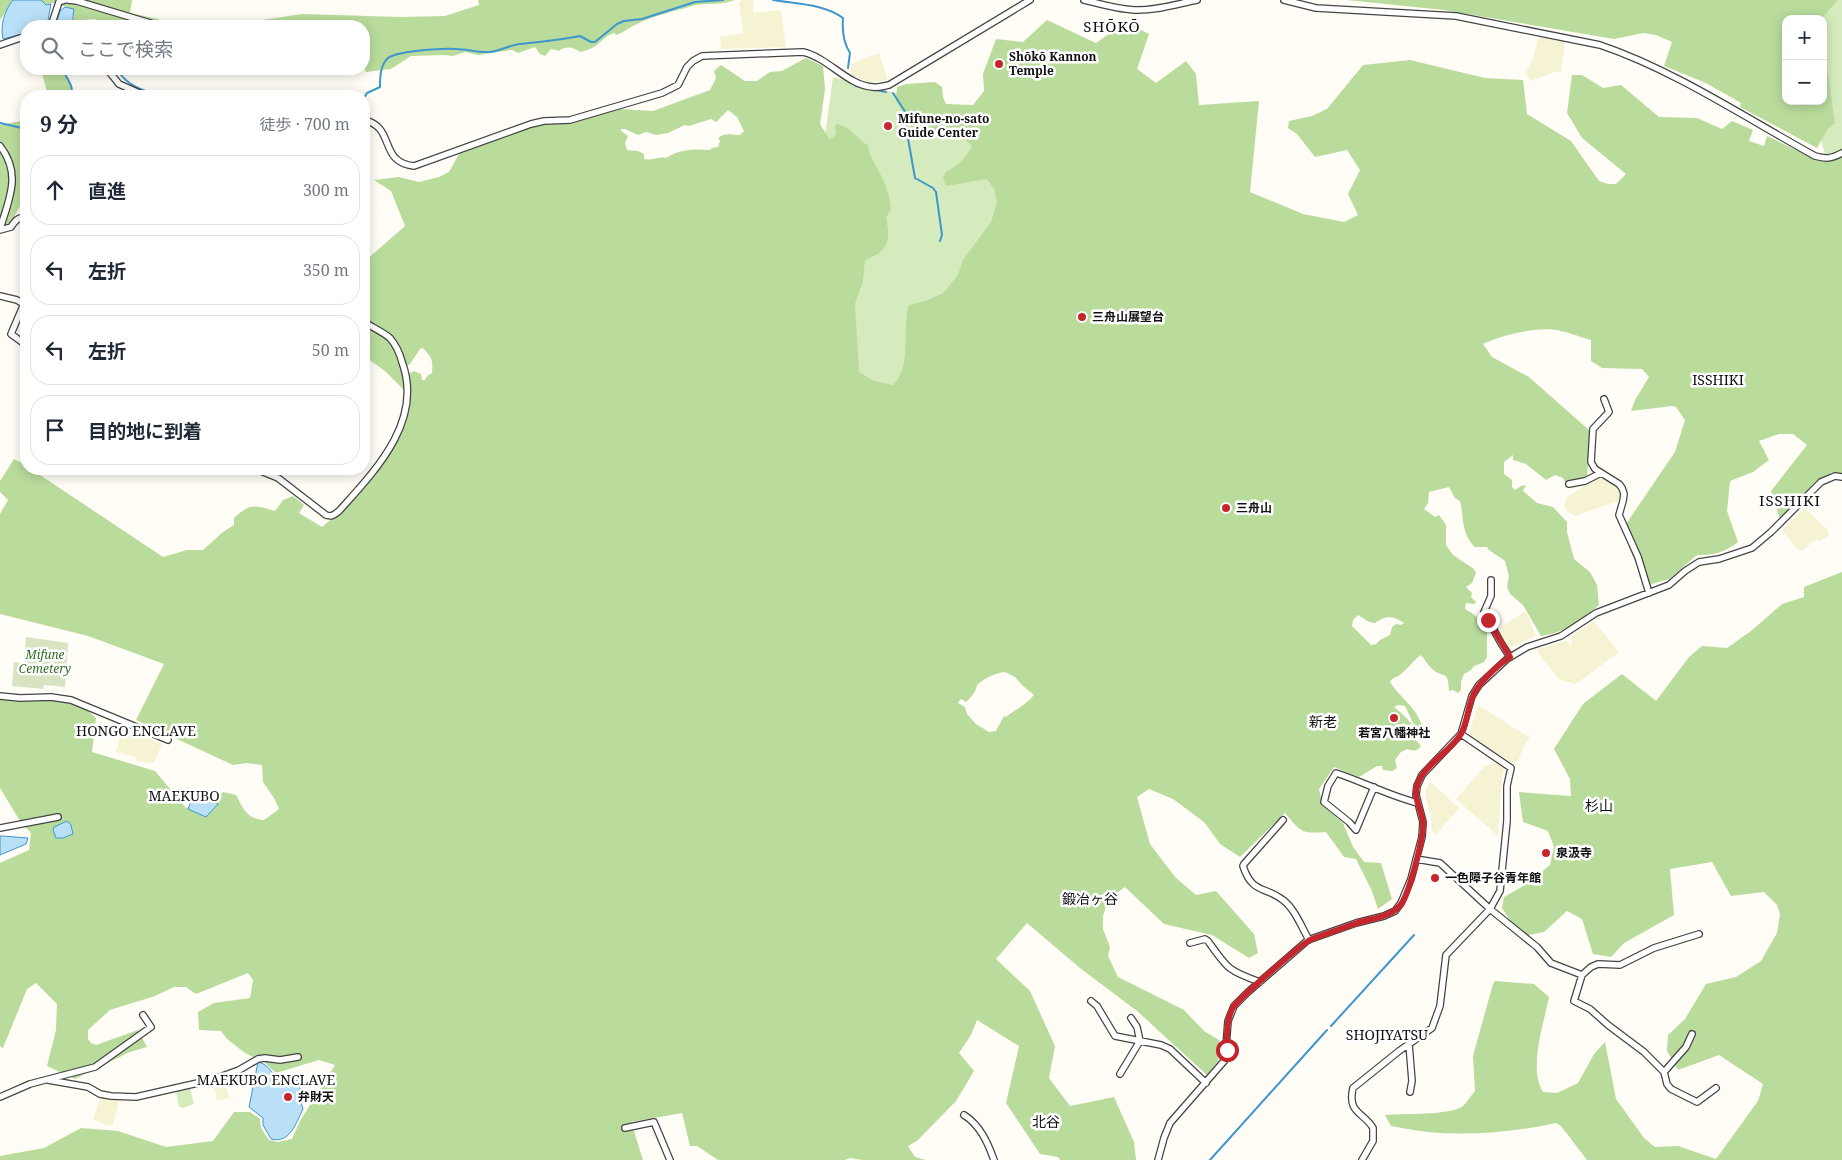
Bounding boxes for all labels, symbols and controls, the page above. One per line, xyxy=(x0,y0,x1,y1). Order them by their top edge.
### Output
map controls xyxy=(1782,15,1827,105)
button: + xyxy=(1782,15,1827,60)
district label: SHŌKŌ xyxy=(1083,16,1141,36)
search box xyxy=(20,20,370,75)
icon: search xyxy=(38,34,66,62)
text: ここで検索 xyxy=(78,36,173,62)
place label: Shōkō Kannon Temple xyxy=(1009,48,1097,79)
marker: Shōkō Kannon Temple xyxy=(993,58,1005,70)
button: − xyxy=(1782,60,1827,105)
text: 9 分 xyxy=(40,110,78,138)
place label: Mifune-no-sato Guide Center xyxy=(898,110,989,141)
text: 徒歩 · 700 m xyxy=(260,113,350,135)
marker: Mifune-no-sato Guide Center xyxy=(882,120,894,132)
icon: ahead xyxy=(41,176,69,204)
text: 直進 xyxy=(88,178,126,204)
text: 300 m xyxy=(303,179,349,201)
icon: left xyxy=(41,256,69,284)
text: 左折 xyxy=(88,258,126,284)
text: 350 m xyxy=(303,259,349,281)
place label: 三舟山展望台 xyxy=(1092,308,1164,325)
marker: 三舟山展望台 xyxy=(1076,311,1088,323)
icon: left xyxy=(41,336,69,364)
text: 左折 xyxy=(88,338,126,364)
text: 50 m xyxy=(312,339,349,361)
district label: ISSHIKI xyxy=(1692,370,1744,389)
icon: arrive xyxy=(41,416,69,444)
text: 目的地に到着 xyxy=(88,418,202,444)
district label: ISSHIKI xyxy=(1759,490,1821,510)
place label: 三舟山 xyxy=(1236,499,1272,516)
marker: 三舟山 xyxy=(1220,502,1232,514)
route end xyxy=(1477,609,1500,632)
park label: Mifune Cemetery xyxy=(19,646,71,677)
district label: 新老 xyxy=(1309,712,1337,731)
marker: 若宮八幡神社 xyxy=(1388,712,1400,724)
district label: HONGO ENCLAVE xyxy=(76,721,196,740)
place label: 若宮八幡神社 xyxy=(1358,724,1430,741)
district label: MAEKUBO xyxy=(148,786,220,805)
district label: 杉山 xyxy=(1585,796,1613,815)
place label: 泉汲寺 xyxy=(1556,844,1592,861)
marker: 泉汲寺 xyxy=(1540,847,1552,859)
place label: 一色障子谷青年館 xyxy=(1445,869,1541,886)
marker: 一色障子谷青年館 xyxy=(1429,872,1441,884)
district label: 鍛冶ヶ谷 xyxy=(1062,889,1118,908)
district label: SHOJIYATSU xyxy=(1346,1025,1428,1044)
route start xyxy=(1216,1039,1239,1062)
district label: MAEKUBO ENCLAVE xyxy=(197,1070,335,1089)
place label: 弁財天 xyxy=(298,1088,334,1105)
marker: 弁財天 xyxy=(282,1091,294,1103)
district label: 北谷 xyxy=(1032,1112,1060,1131)

